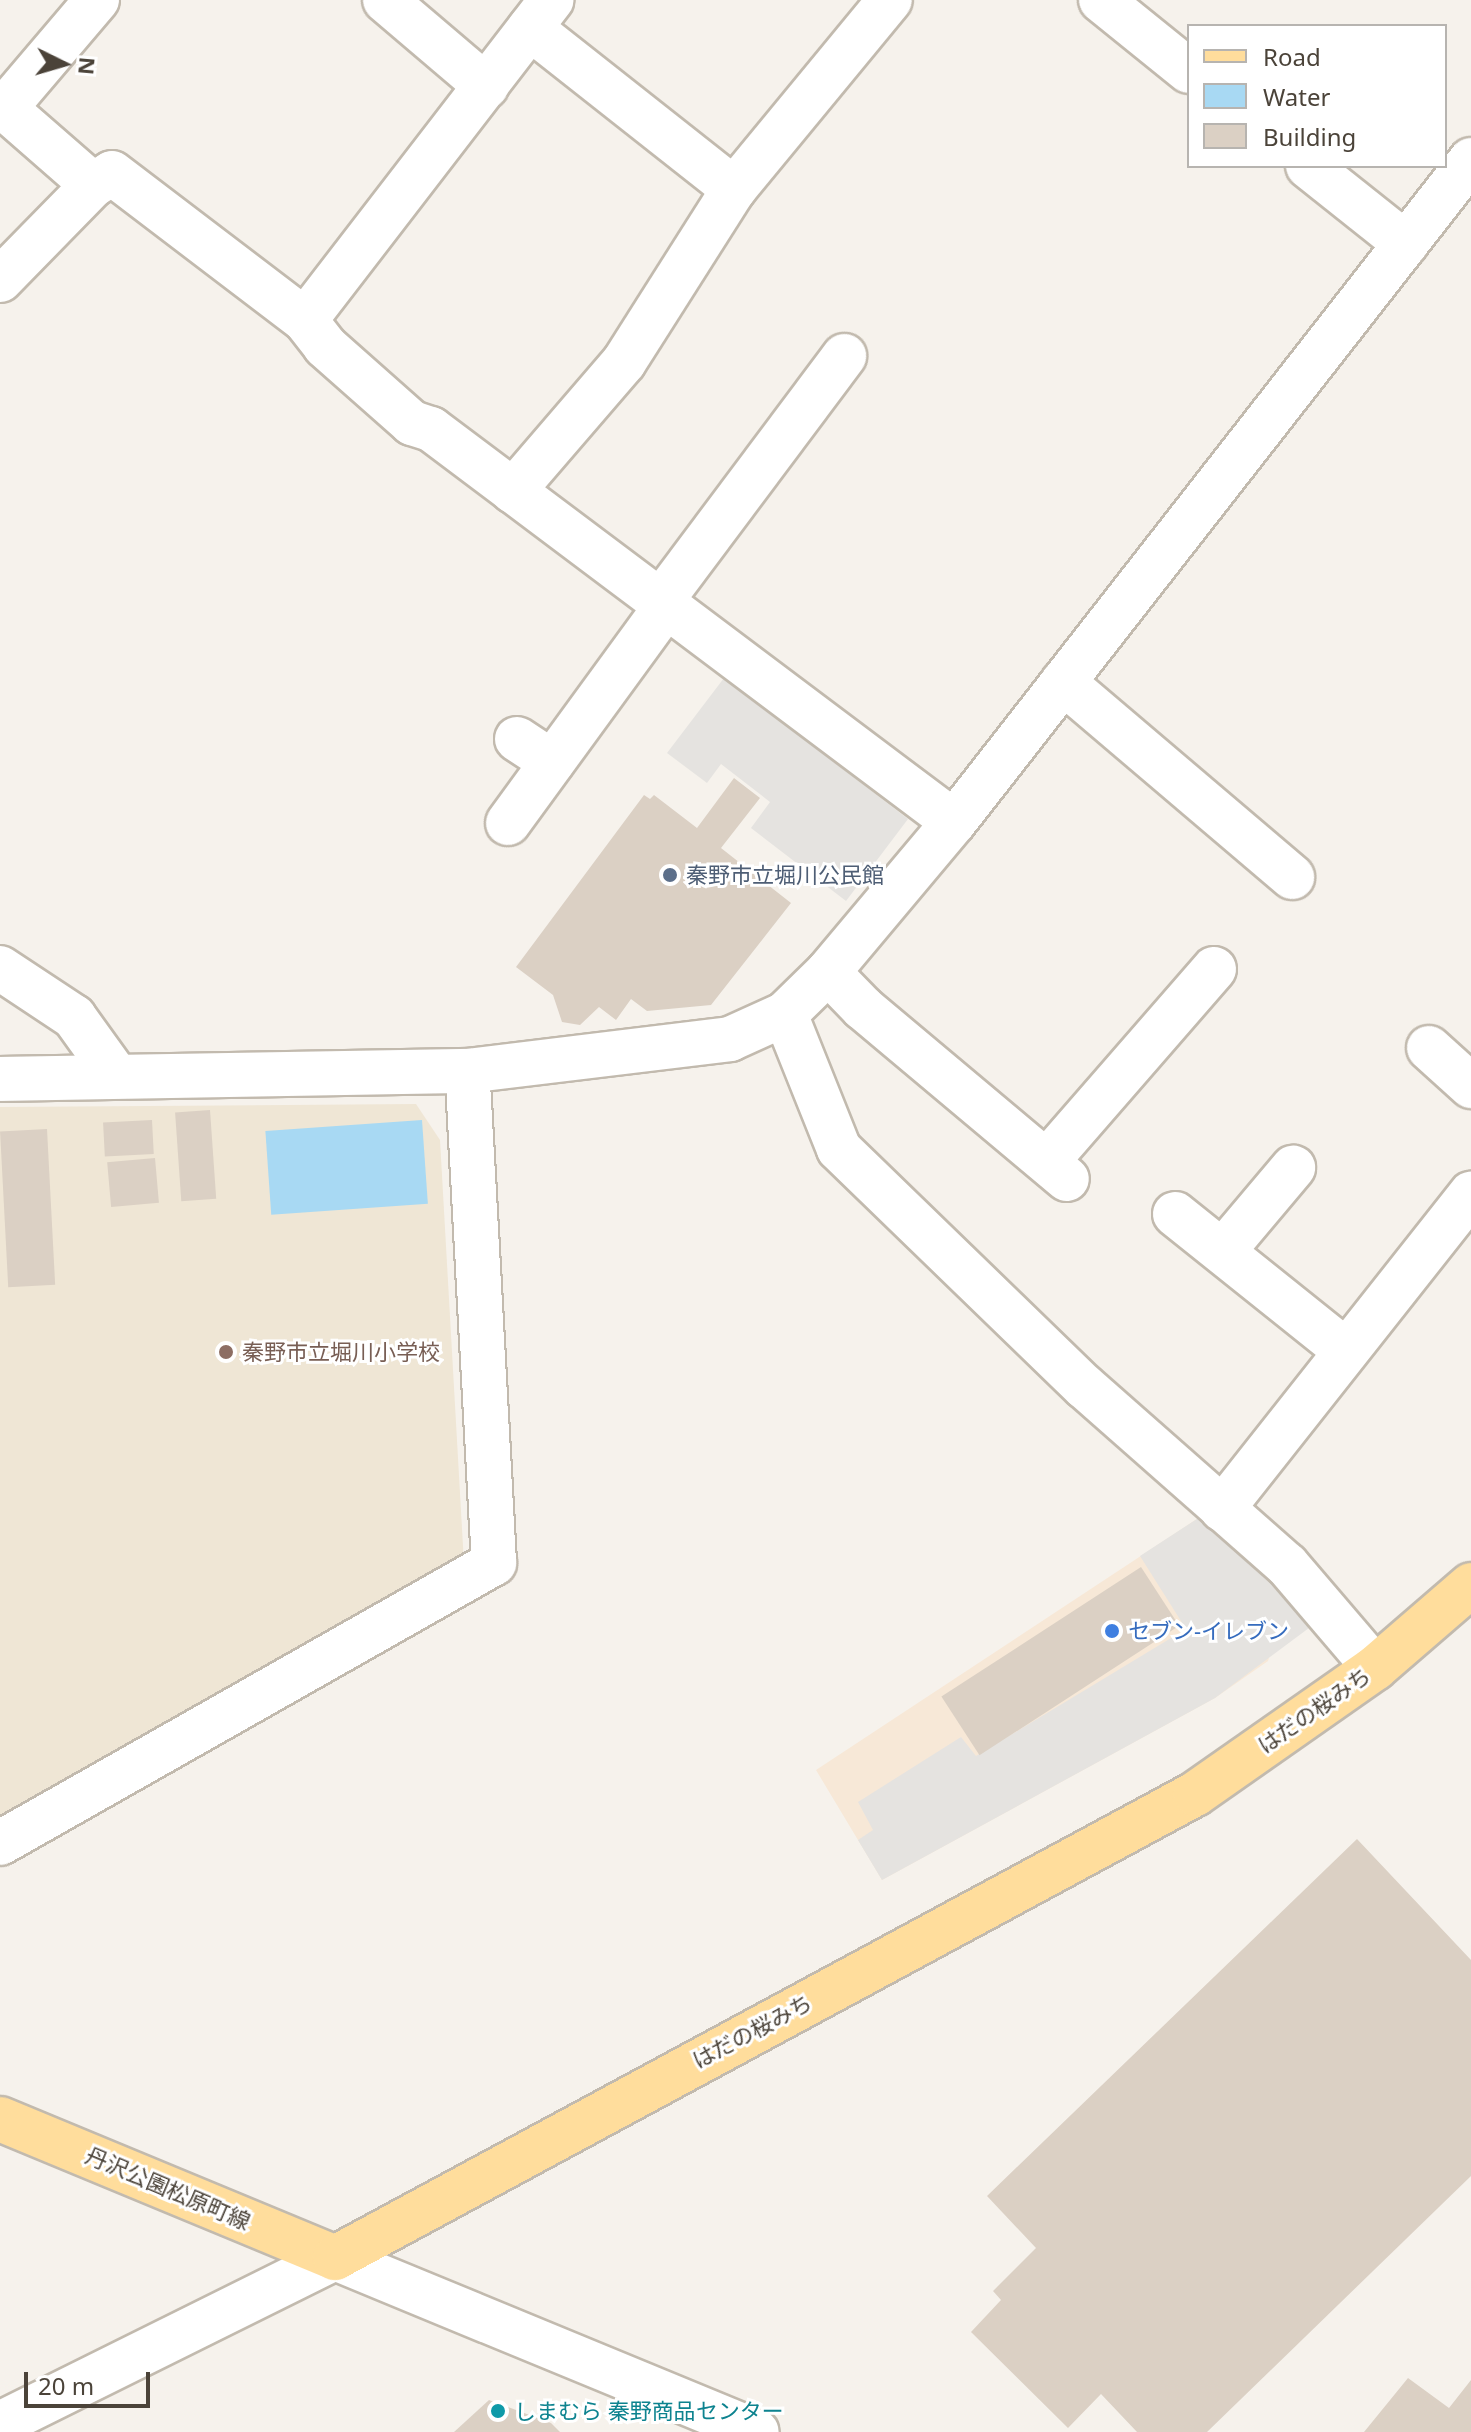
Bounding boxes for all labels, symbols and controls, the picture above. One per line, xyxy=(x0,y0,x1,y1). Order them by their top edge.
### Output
north arrow xyxy=(24,24,104,104)
legend xyxy=(1187,24,1447,168)
text: Road xyxy=(1263,40,1321,73)
text: N xyxy=(72,56,104,76)
text: Water xyxy=(1263,80,1330,113)
text: Building xyxy=(1263,120,1356,153)
place label: 秦野市立堀川公民館 xyxy=(686,862,884,888)
marker: 秦野市立堀川公民館 xyxy=(661,866,679,884)
place label: 秦野市立堀川小学校 xyxy=(242,1339,440,1365)
marker: 秦野市立堀川小学校 xyxy=(217,1343,235,1361)
place label: セブン-イレブン xyxy=(1128,1618,1289,1644)
marker: セブン-イレブン xyxy=(1103,1622,1121,1640)
street label: はだの桜みち xyxy=(1252,1661,1376,1759)
street label: はだの桜みち xyxy=(688,1988,816,2074)
street label: 丹沢公園松原町線 xyxy=(82,2141,254,2235)
scale bar xyxy=(28,2356,154,2406)
text: 20 m xyxy=(38,2369,94,2402)
place label: しまむら 秦野商品センター xyxy=(514,2398,784,2424)
marker: しまむら 秦野商品センター xyxy=(489,2402,507,2420)

